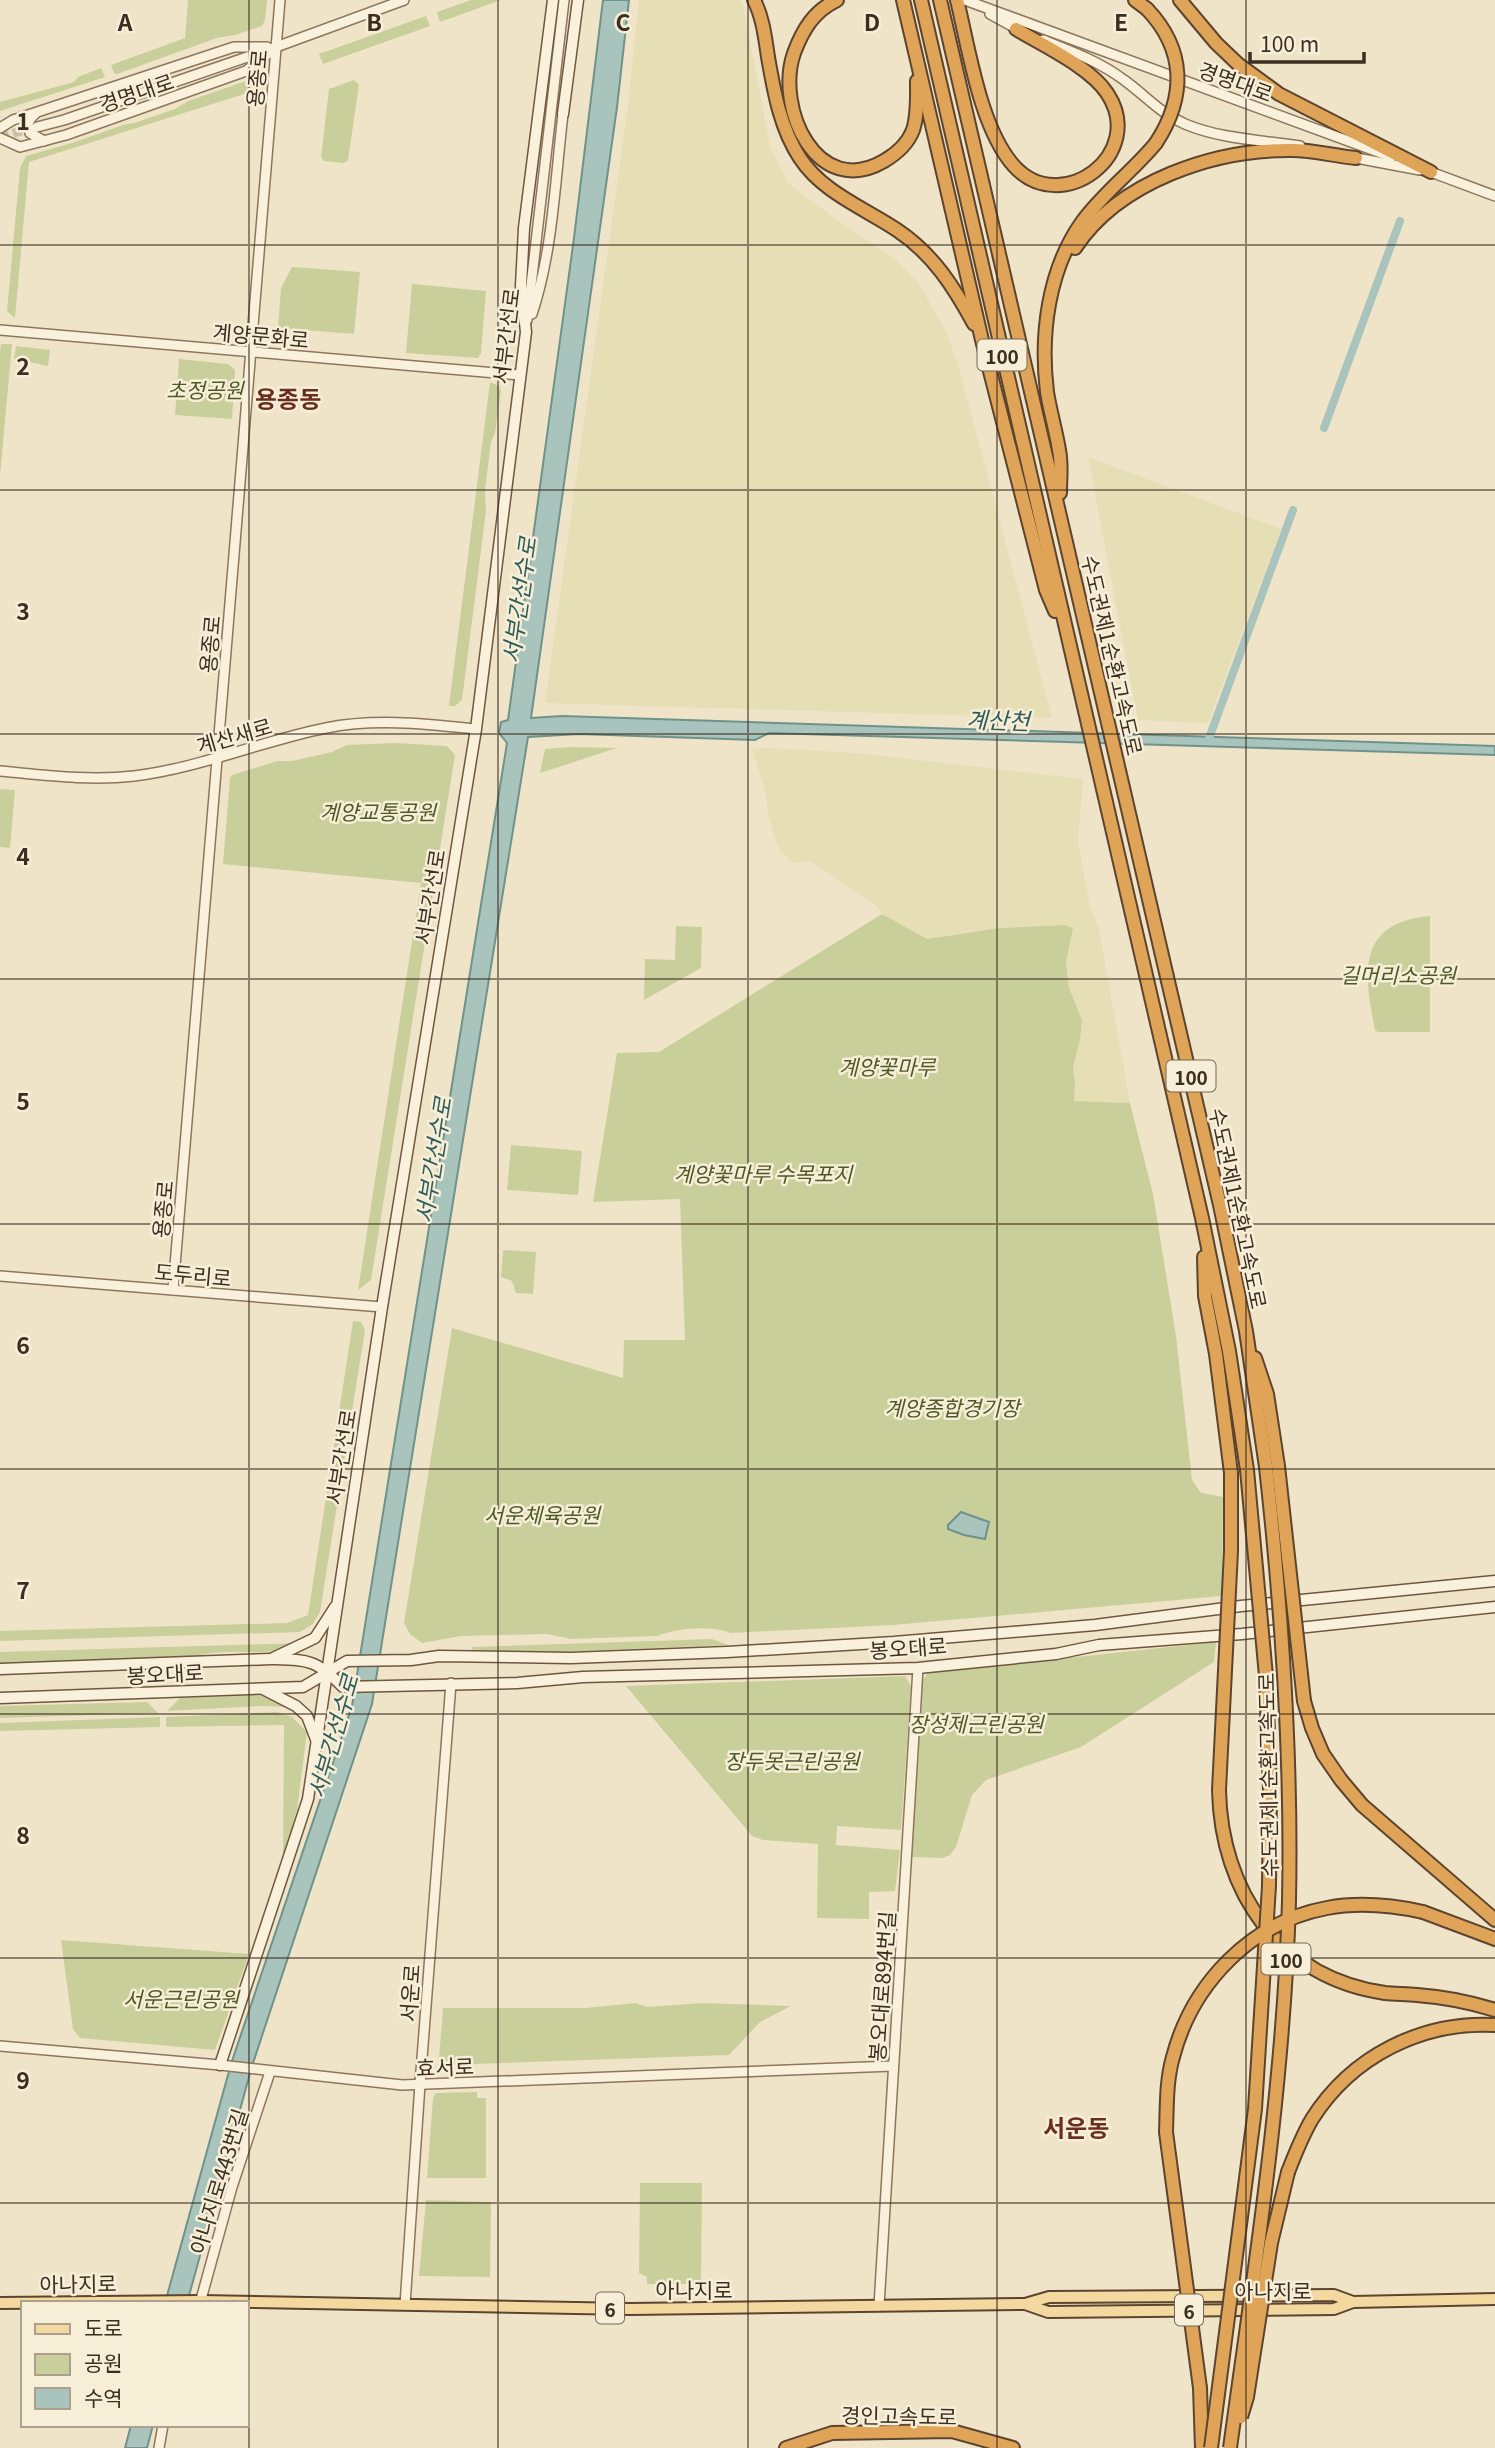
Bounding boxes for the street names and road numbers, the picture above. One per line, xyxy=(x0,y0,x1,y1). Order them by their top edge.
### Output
street label: 용종로 xyxy=(239,48,273,108)
street label: 경명대로 xyxy=(1195,54,1277,108)
street label: 경명대로 xyxy=(95,65,177,119)
street label: 서부간선로 xyxy=(484,286,526,386)
street label: 계양문화로 xyxy=(212,316,310,354)
road number: 100 xyxy=(978,340,1026,370)
street label: 수도권제1순환고속도로 xyxy=(1075,552,1151,758)
street label: 용종로 xyxy=(192,614,226,674)
street label: 계산새로 xyxy=(193,710,275,760)
street label: 서부간선로 xyxy=(407,847,451,947)
road number: 100 xyxy=(1166,1060,1216,1092)
street label: 수도권제1순환고속도로 xyxy=(1203,1105,1275,1311)
street label: 용종로 xyxy=(145,1179,179,1239)
street label: 도두리로 xyxy=(153,1256,233,1292)
street label: 서부간선로 xyxy=(318,1407,362,1507)
street label: 봉오대로 xyxy=(868,1629,948,1665)
street label: 봉오대로 xyxy=(126,1656,204,1690)
street label: 수도권제1순환고속도로 xyxy=(1250,1672,1284,1878)
street label: 봉오대로894번길 xyxy=(861,1910,901,2062)
road number: 100 xyxy=(1262,1943,1310,1974)
street label: 서운로 xyxy=(392,1963,426,2023)
street label: 효서로 xyxy=(416,2050,474,2082)
street label: 아나지로443번길 xyxy=(182,2104,254,2258)
street label: 아나지로 xyxy=(39,2267,117,2299)
street label: 아나지로 xyxy=(655,2274,733,2304)
street label: 아나지로 xyxy=(1234,2275,1312,2305)
road number: 6 xyxy=(596,2292,624,2324)
road number: 6 xyxy=(1175,2294,1203,2326)
street label: 경인고속도로 xyxy=(841,2399,957,2431)

